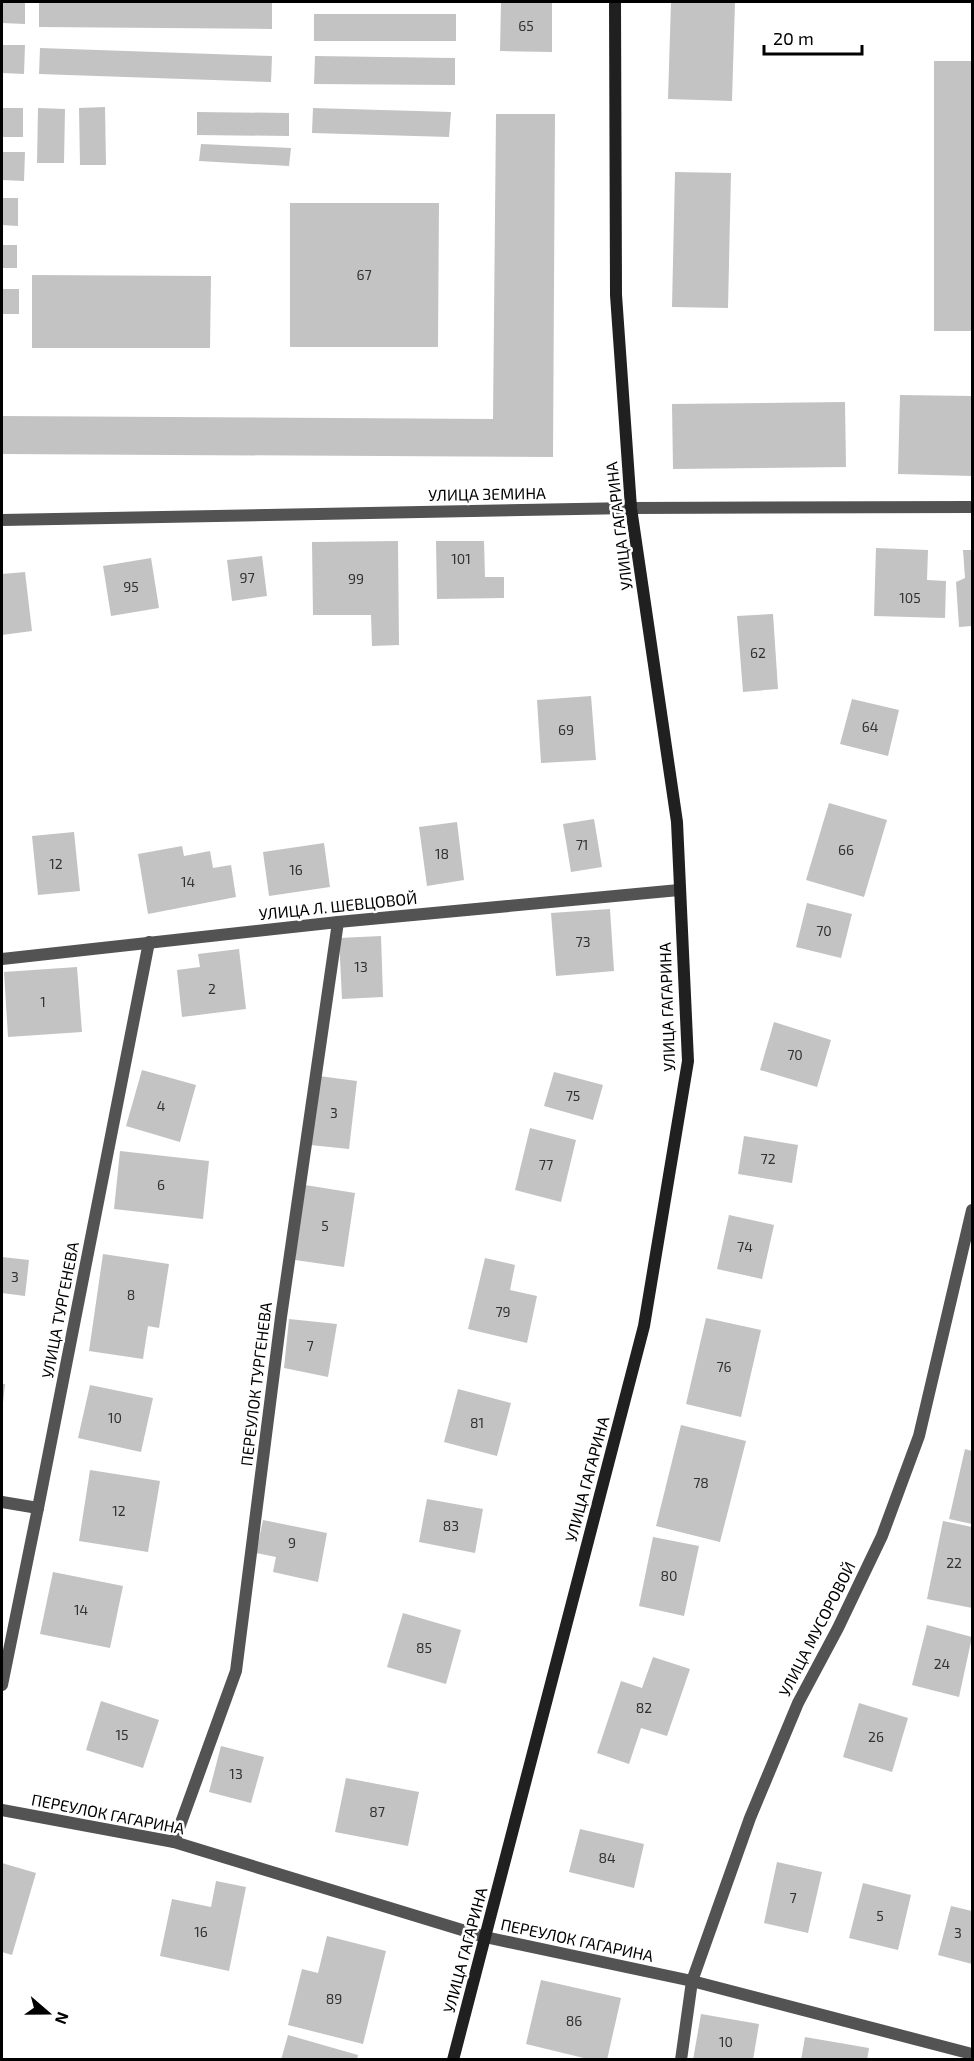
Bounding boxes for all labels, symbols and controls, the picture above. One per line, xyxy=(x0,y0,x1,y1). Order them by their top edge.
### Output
house number: 65 xyxy=(518,17,534,34)
scale bar xyxy=(764,18,862,56)
text: 20 m xyxy=(773,27,814,49)
house number: 67 xyxy=(356,266,372,283)
street label: УЛИЦА ГАГАРИНА xyxy=(601,461,636,591)
street label: УЛИЦА ЗЕМИНА xyxy=(428,483,546,504)
house number: 101 xyxy=(451,550,471,567)
house number: 97 xyxy=(239,569,255,586)
house number: 99 xyxy=(348,570,364,587)
house number: 95 xyxy=(123,578,139,595)
house number: 105 xyxy=(899,589,921,606)
house number: 62 xyxy=(750,644,766,661)
house number: 64 xyxy=(862,718,878,735)
house number: 69 xyxy=(558,721,574,738)
house number: 71 xyxy=(576,836,588,853)
house number: 66 xyxy=(838,841,854,858)
house number: 18 xyxy=(435,845,449,862)
house number: 12 xyxy=(49,855,63,872)
house number: 16 xyxy=(289,861,303,878)
house number: 14 xyxy=(181,873,195,890)
street label: УЛИЦА Л. ШЕВЦОВОЙ xyxy=(258,888,418,923)
house number: 70 xyxy=(816,922,832,939)
house number: 73 xyxy=(576,933,590,950)
street label: УЛИЦА ГАГАРИНА xyxy=(655,942,678,1072)
house number: 13 xyxy=(354,958,368,975)
house number: 2 xyxy=(208,980,216,997)
house number: 1 xyxy=(40,993,46,1010)
house number: 70 xyxy=(787,1046,803,1063)
house number: 75 xyxy=(566,1087,580,1104)
house number: 4 xyxy=(157,1097,165,1114)
house number: 3 xyxy=(330,1104,338,1121)
house number: 72 xyxy=(760,1150,776,1167)
house number: 77 xyxy=(539,1156,553,1173)
house number: 6 xyxy=(157,1176,165,1193)
house number: 5 xyxy=(321,1217,329,1234)
house number: 74 xyxy=(737,1238,753,1255)
street label: УЛИЦА ТУРГЕНЕВА xyxy=(37,1240,82,1380)
house number: 3 xyxy=(11,1268,19,1285)
house number: 8 xyxy=(127,1286,135,1303)
street label: ПЕРЕУЛОК ТУРГЕНЕВА xyxy=(236,1301,275,1467)
house number: 79 xyxy=(495,1303,511,1320)
house number: 7 xyxy=(306,1337,314,1354)
house number: 76 xyxy=(716,1358,732,1375)
house number: 10 xyxy=(108,1409,122,1426)
house number: 81 xyxy=(470,1414,484,1431)
street label: УЛИЦА ГАГАРИНА xyxy=(561,1414,612,1544)
house number: 78 xyxy=(693,1474,709,1491)
house number: 12 xyxy=(112,1502,126,1519)
house number: 83 xyxy=(443,1517,459,1534)
house number: 9 xyxy=(288,1534,296,1551)
house number: 22 xyxy=(946,1554,962,1571)
street label: УЛИЦА МУСОРОВОЙ xyxy=(774,1558,859,1699)
house number: 80 xyxy=(661,1567,677,1584)
house number: 14 xyxy=(74,1601,88,1618)
house number: 85 xyxy=(416,1639,432,1656)
house number: 24 xyxy=(934,1655,950,1672)
house number: 82 xyxy=(636,1699,652,1716)
house number: 15 xyxy=(115,1726,129,1743)
house number: 26 xyxy=(868,1728,884,1745)
house number: 13 xyxy=(229,1765,243,1782)
street label: ПЕРЕУЛОК ГАГАРИНА xyxy=(30,1789,186,1838)
house number: 87 xyxy=(369,1803,385,1820)
house number: 84 xyxy=(598,1849,616,1866)
street label: УЛИЦА ГАГАРИНА xyxy=(439,1885,490,2015)
house number: 7 xyxy=(789,1889,797,1906)
house number: 5 xyxy=(876,1907,884,1924)
street label: ПЕРЕУЛОК ГАГАРИНА xyxy=(499,1914,655,1965)
house number: 16 xyxy=(194,1923,208,1940)
house number: 3 xyxy=(954,1924,962,1941)
north arrow xyxy=(18,1983,78,2043)
house number: 89 xyxy=(326,1990,342,2007)
text: N xyxy=(52,2010,73,2027)
house number: 86 xyxy=(566,2012,582,2029)
house number: 10 xyxy=(719,2033,733,2050)

